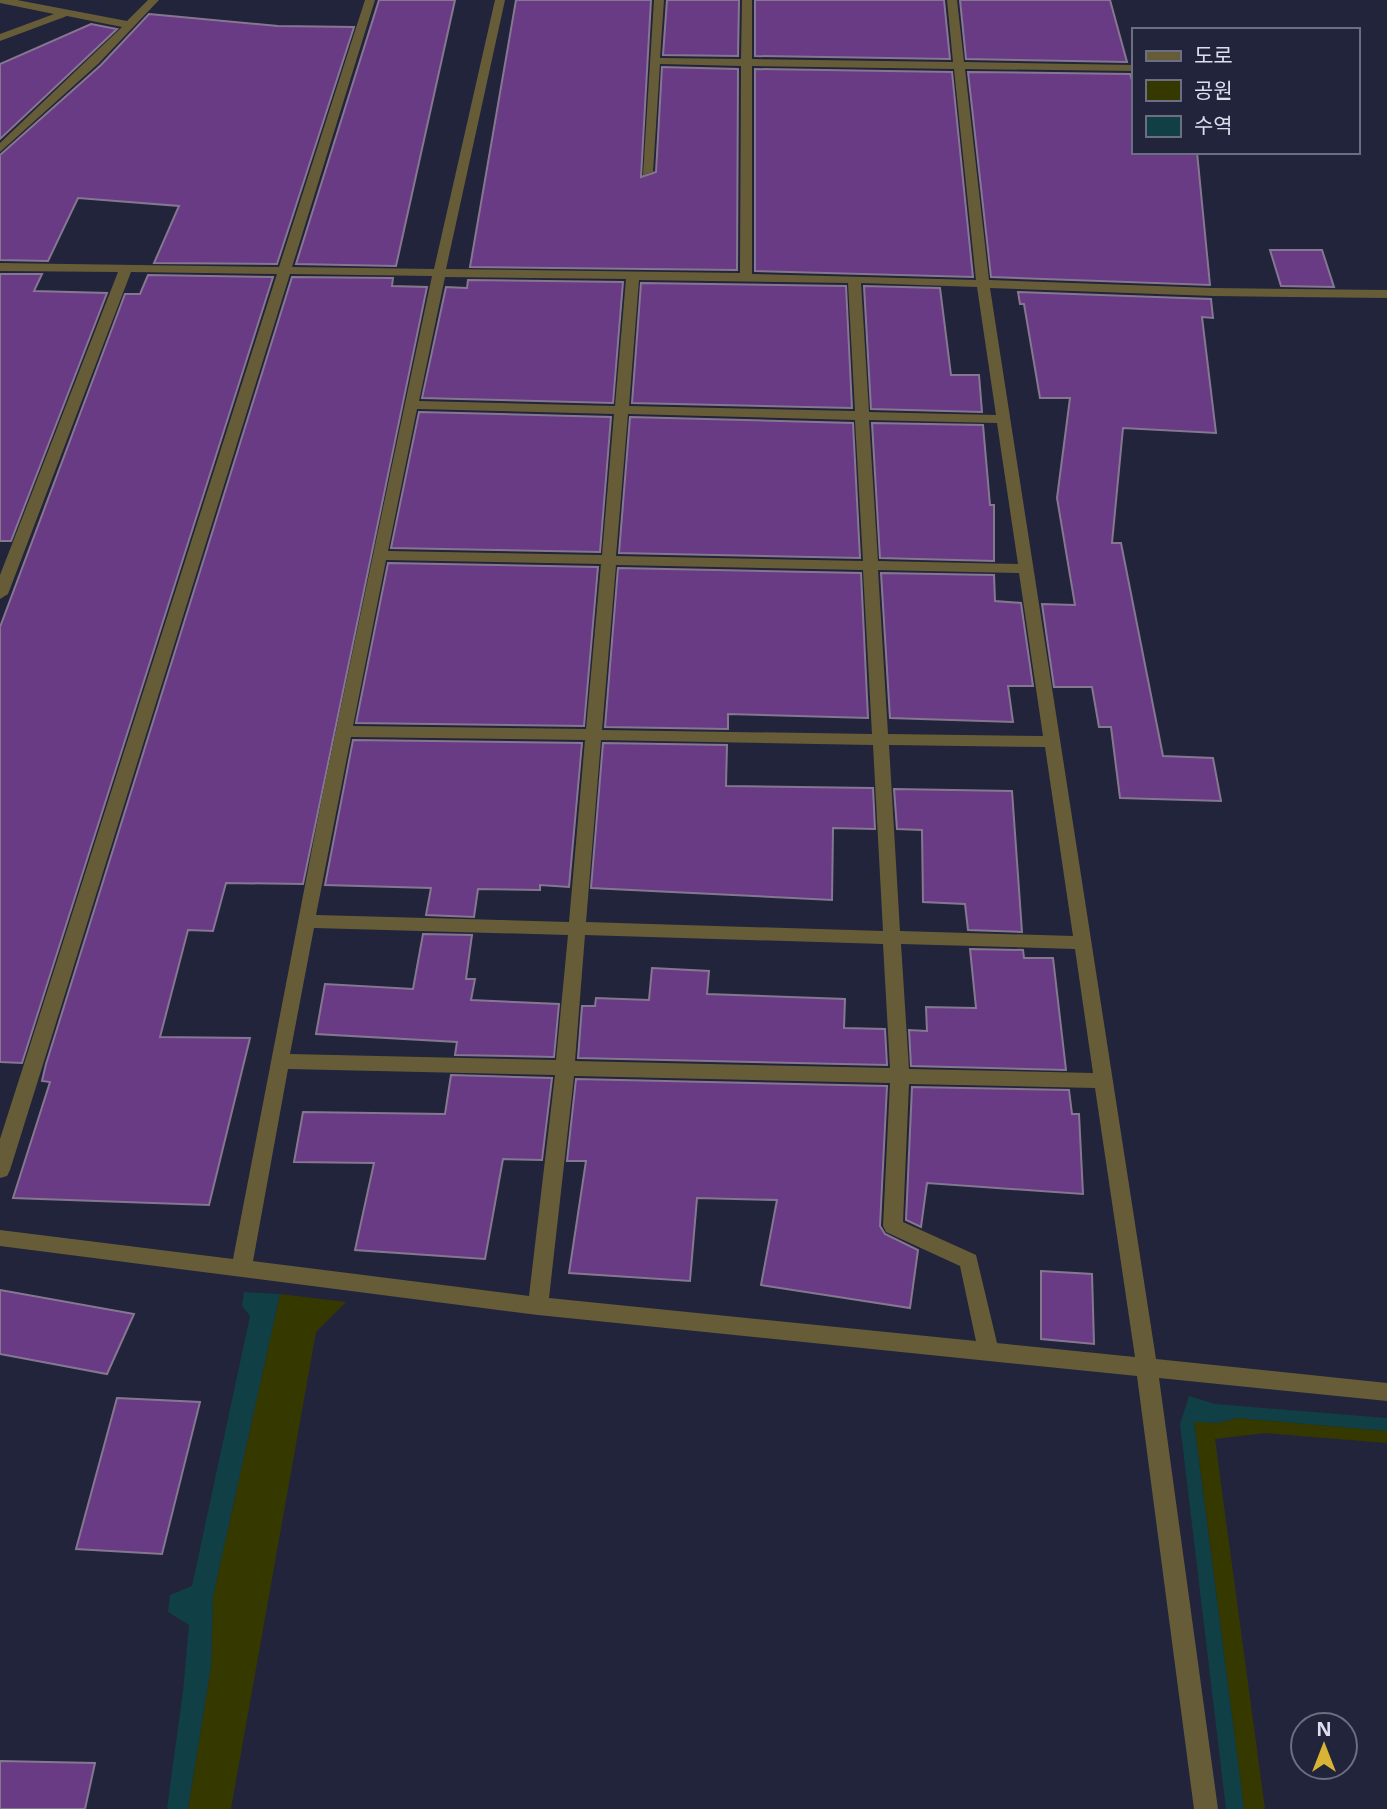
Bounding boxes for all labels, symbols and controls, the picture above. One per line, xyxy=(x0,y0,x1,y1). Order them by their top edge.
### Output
legend xyxy=(1132,28,1359,154)
text: 도로 xyxy=(1194,41,1233,69)
text: 공원 xyxy=(1194,76,1233,104)
text: 수역 xyxy=(1194,111,1233,139)
north arrow xyxy=(1289,1711,1359,1781)
text: N xyxy=(1316,1716,1332,1742)

